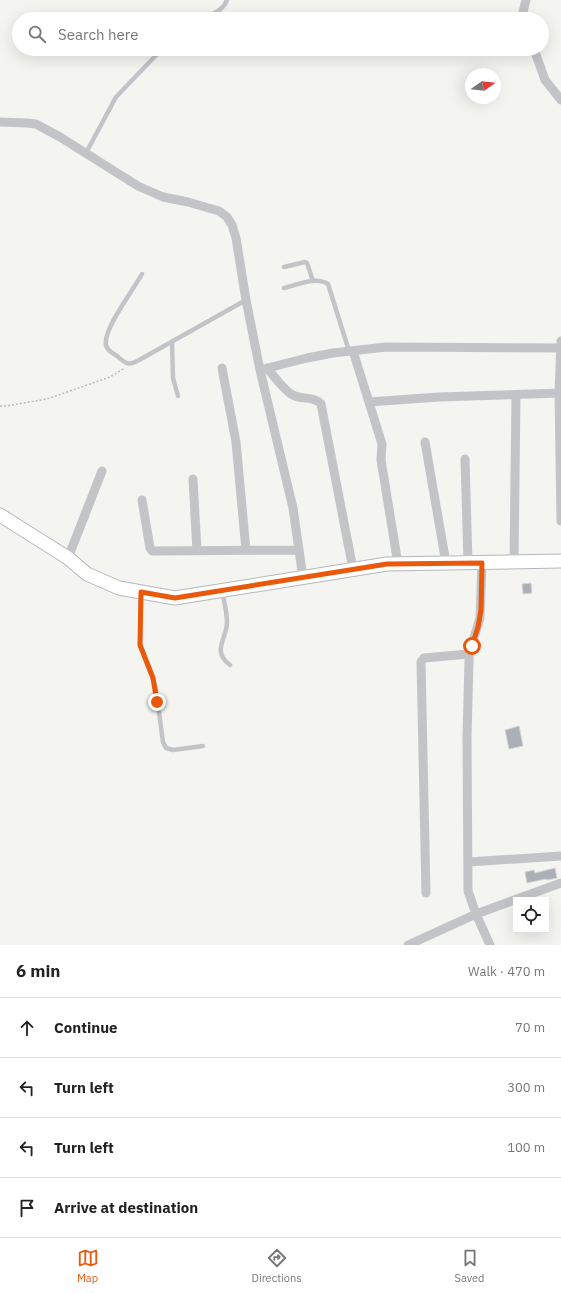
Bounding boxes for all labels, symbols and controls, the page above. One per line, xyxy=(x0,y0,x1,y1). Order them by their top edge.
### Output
search box xyxy=(12,12,549,56)
icon: search xyxy=(26,23,48,45)
text: Search here xyxy=(58,25,138,44)
north arrow xyxy=(465,68,501,104)
route start xyxy=(463,637,481,655)
route end xyxy=(148,693,166,711)
map controls xyxy=(513,897,549,933)
button: locate xyxy=(513,897,549,933)
text: 6 min xyxy=(16,960,60,982)
text: Walk · 470 m xyxy=(468,963,545,980)
icon: ahead xyxy=(16,1017,38,1039)
text: Continue xyxy=(54,1018,118,1037)
text: 70 m xyxy=(515,1019,545,1036)
icon: left xyxy=(16,1077,38,1099)
text: Turn left xyxy=(54,1078,114,1097)
text: 300 m xyxy=(507,1079,545,1096)
icon: left xyxy=(16,1137,38,1159)
text: Turn left xyxy=(54,1138,114,1157)
text: 100 m xyxy=(507,1139,545,1156)
icon: arrive xyxy=(16,1197,38,1219)
text: Arrive at destination xyxy=(54,1198,198,1217)
tab: Map xyxy=(77,1247,99,1285)
tab: Directions xyxy=(252,1247,302,1285)
tab: Saved xyxy=(455,1247,484,1285)

